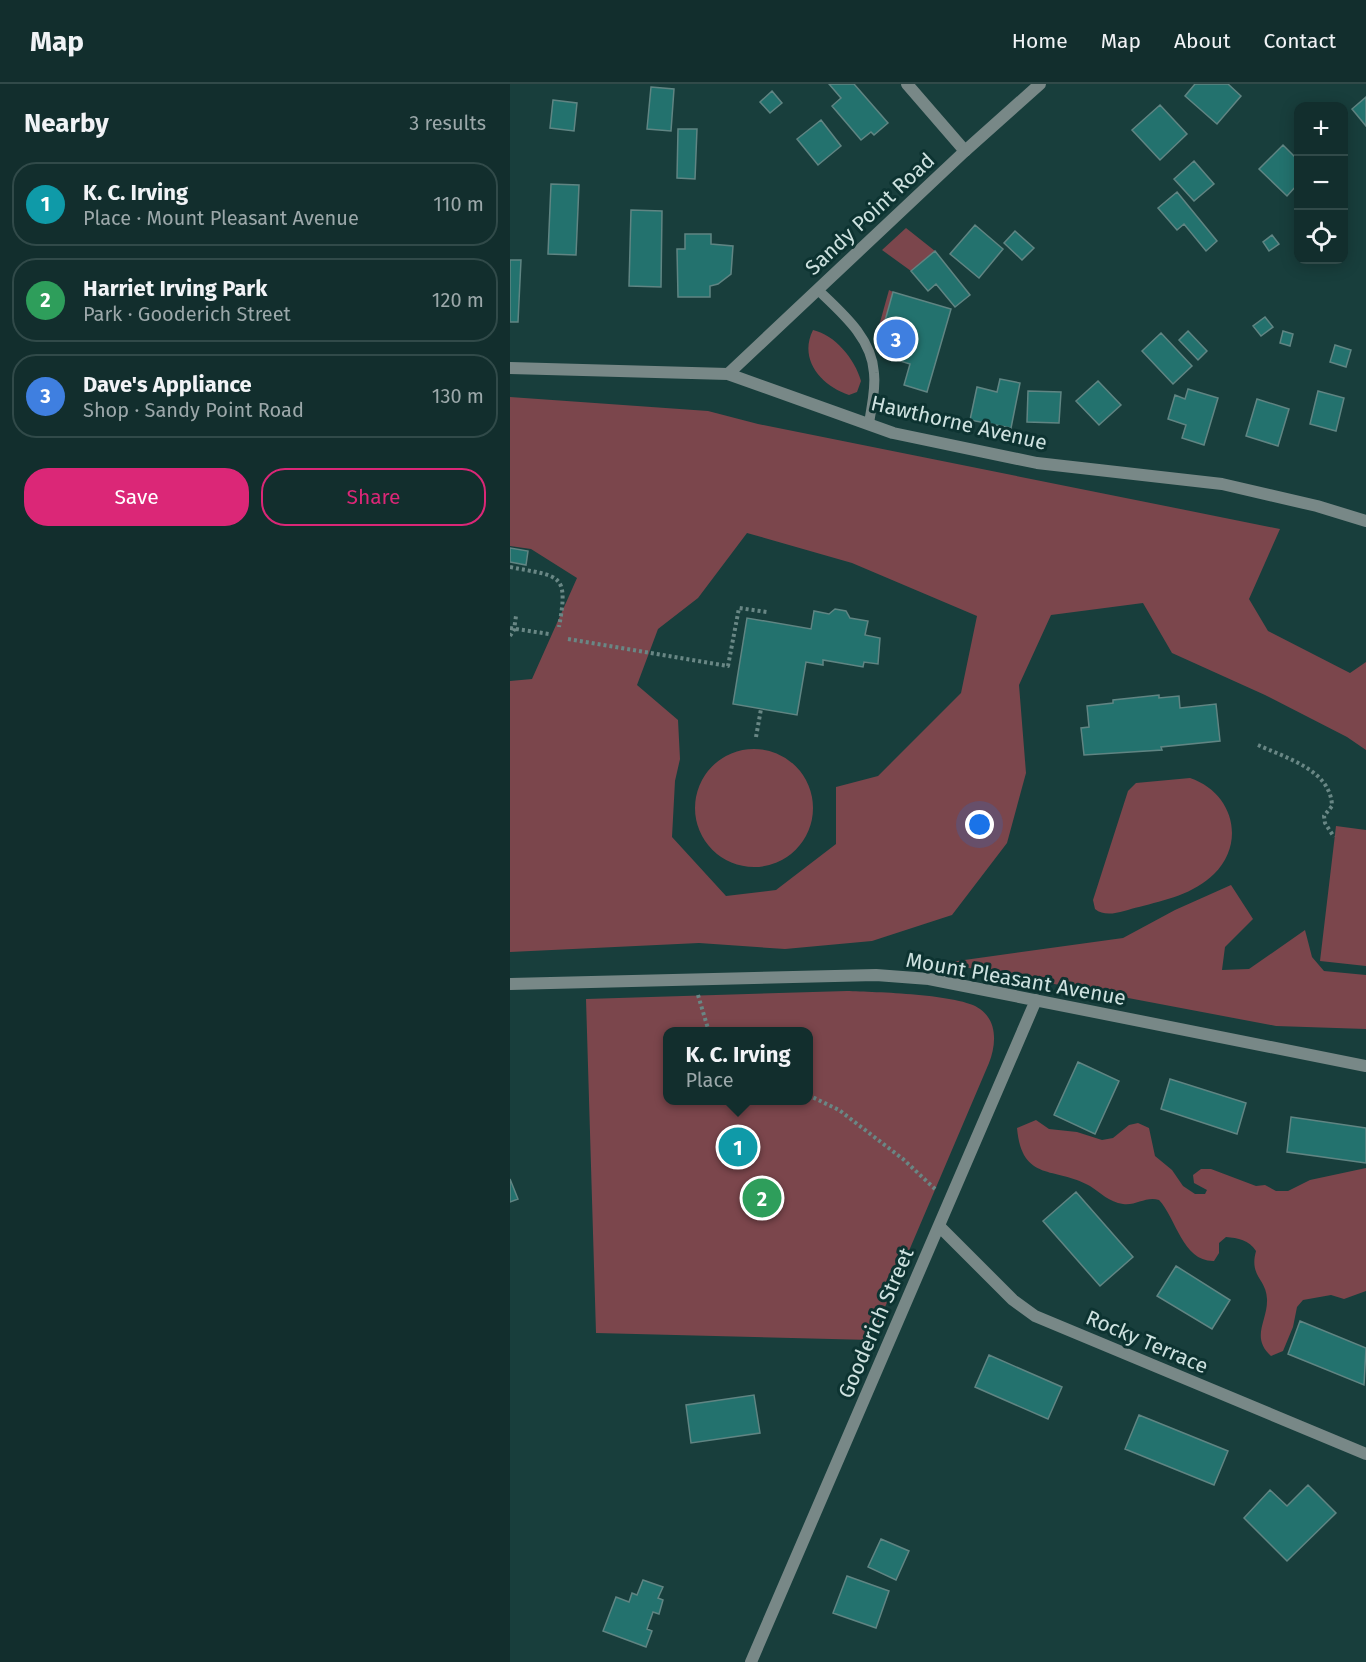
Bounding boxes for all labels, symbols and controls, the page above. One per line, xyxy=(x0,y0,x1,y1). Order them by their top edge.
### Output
text: Map xyxy=(30,25,84,58)
text: Home xyxy=(1012,28,1068,54)
text: Map xyxy=(1101,28,1141,54)
text: About xyxy=(1174,28,1231,54)
text: Contact xyxy=(1264,28,1336,54)
map controls xyxy=(1294,102,1348,264)
button: + xyxy=(1294,102,1348,156)
text: Nearby xyxy=(24,108,109,139)
text: 3 results xyxy=(409,111,486,135)
street label: Sandy Point Road xyxy=(800,147,940,281)
button: − xyxy=(1294,156,1348,210)
text: K. C. Irving xyxy=(83,179,188,206)
text: 1 xyxy=(41,192,50,216)
text: 110 m xyxy=(433,192,484,216)
text: Place · Mount Pleasant Avenue xyxy=(83,206,359,230)
button: locate xyxy=(1294,210,1348,264)
text: Harriet Irving Park xyxy=(83,275,267,302)
text: 2 xyxy=(40,288,51,312)
text: 120 m xyxy=(432,288,484,312)
text: Park · Gooderich Street xyxy=(83,302,291,326)
pin: 3 xyxy=(876,316,916,362)
text: Dave's Appliance xyxy=(83,371,252,398)
text: 3 xyxy=(40,384,51,408)
text: 130 m xyxy=(432,384,484,408)
street label: Hawthorne Avenue xyxy=(868,390,1050,456)
text: Shop · Sandy Point Road xyxy=(83,398,304,422)
button: Save xyxy=(24,468,249,526)
button: Share xyxy=(261,468,486,526)
your location xyxy=(965,810,994,839)
street label: Mount Pleasant Avenue xyxy=(904,947,1128,1011)
popup xyxy=(663,1027,813,1105)
text: K. C. Irving xyxy=(685,1041,791,1068)
text: Place xyxy=(685,1068,734,1092)
pin: 1 xyxy=(718,1124,758,1170)
pin: 2 xyxy=(742,1176,782,1220)
street label: Gooderich Street xyxy=(833,1244,920,1402)
street label: Rocky Terrace xyxy=(1082,1305,1212,1379)

